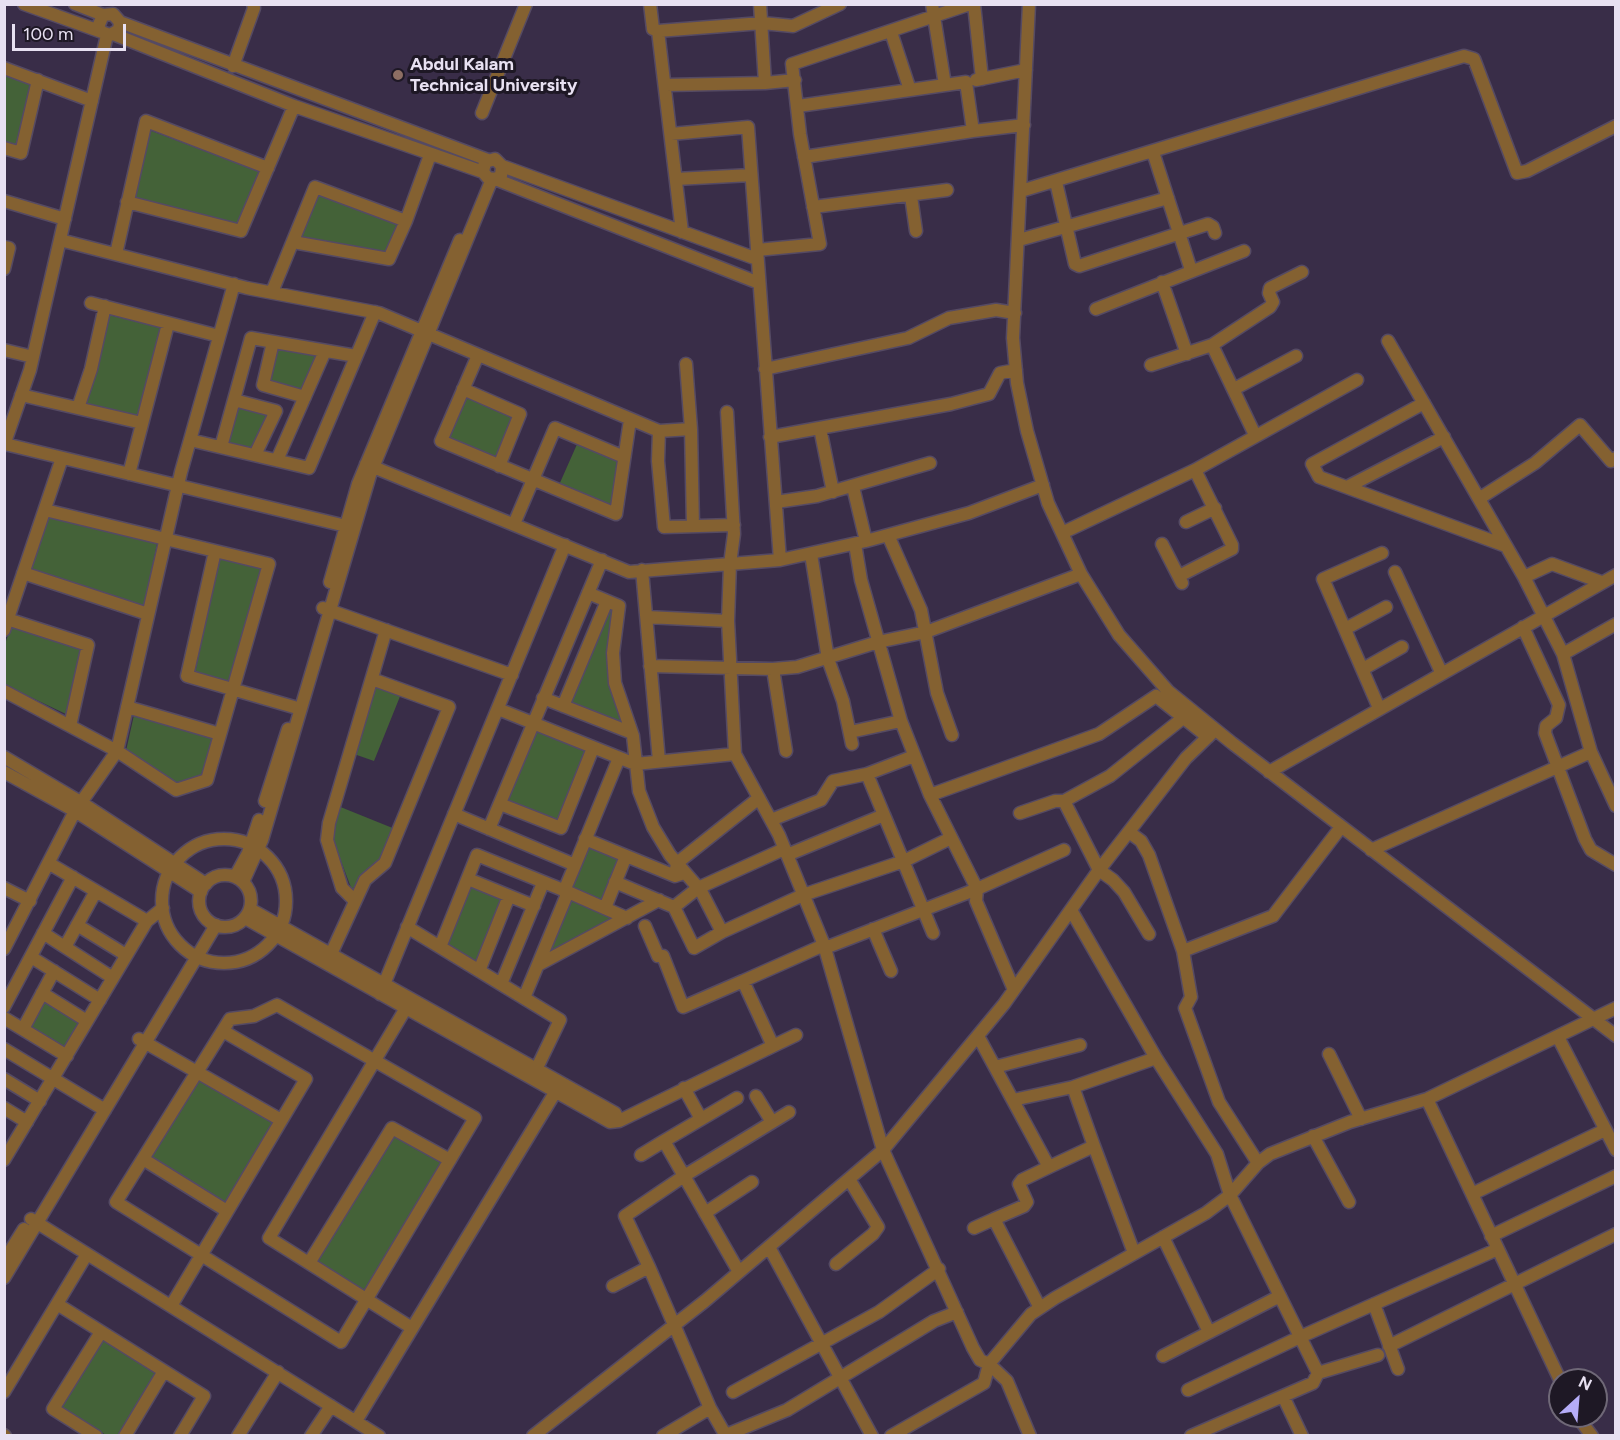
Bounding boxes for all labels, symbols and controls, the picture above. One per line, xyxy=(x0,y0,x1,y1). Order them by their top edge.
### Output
scale bar xyxy=(15,12,129,50)
text: 100 m xyxy=(23,23,73,45)
place label: Abdul Kalam Technical University xyxy=(410,54,577,97)
marker: Abdul Kalam Technical University xyxy=(391,68,405,82)
north arrow xyxy=(1548,1368,1608,1428)
text: N xyxy=(1576,1372,1595,1394)

